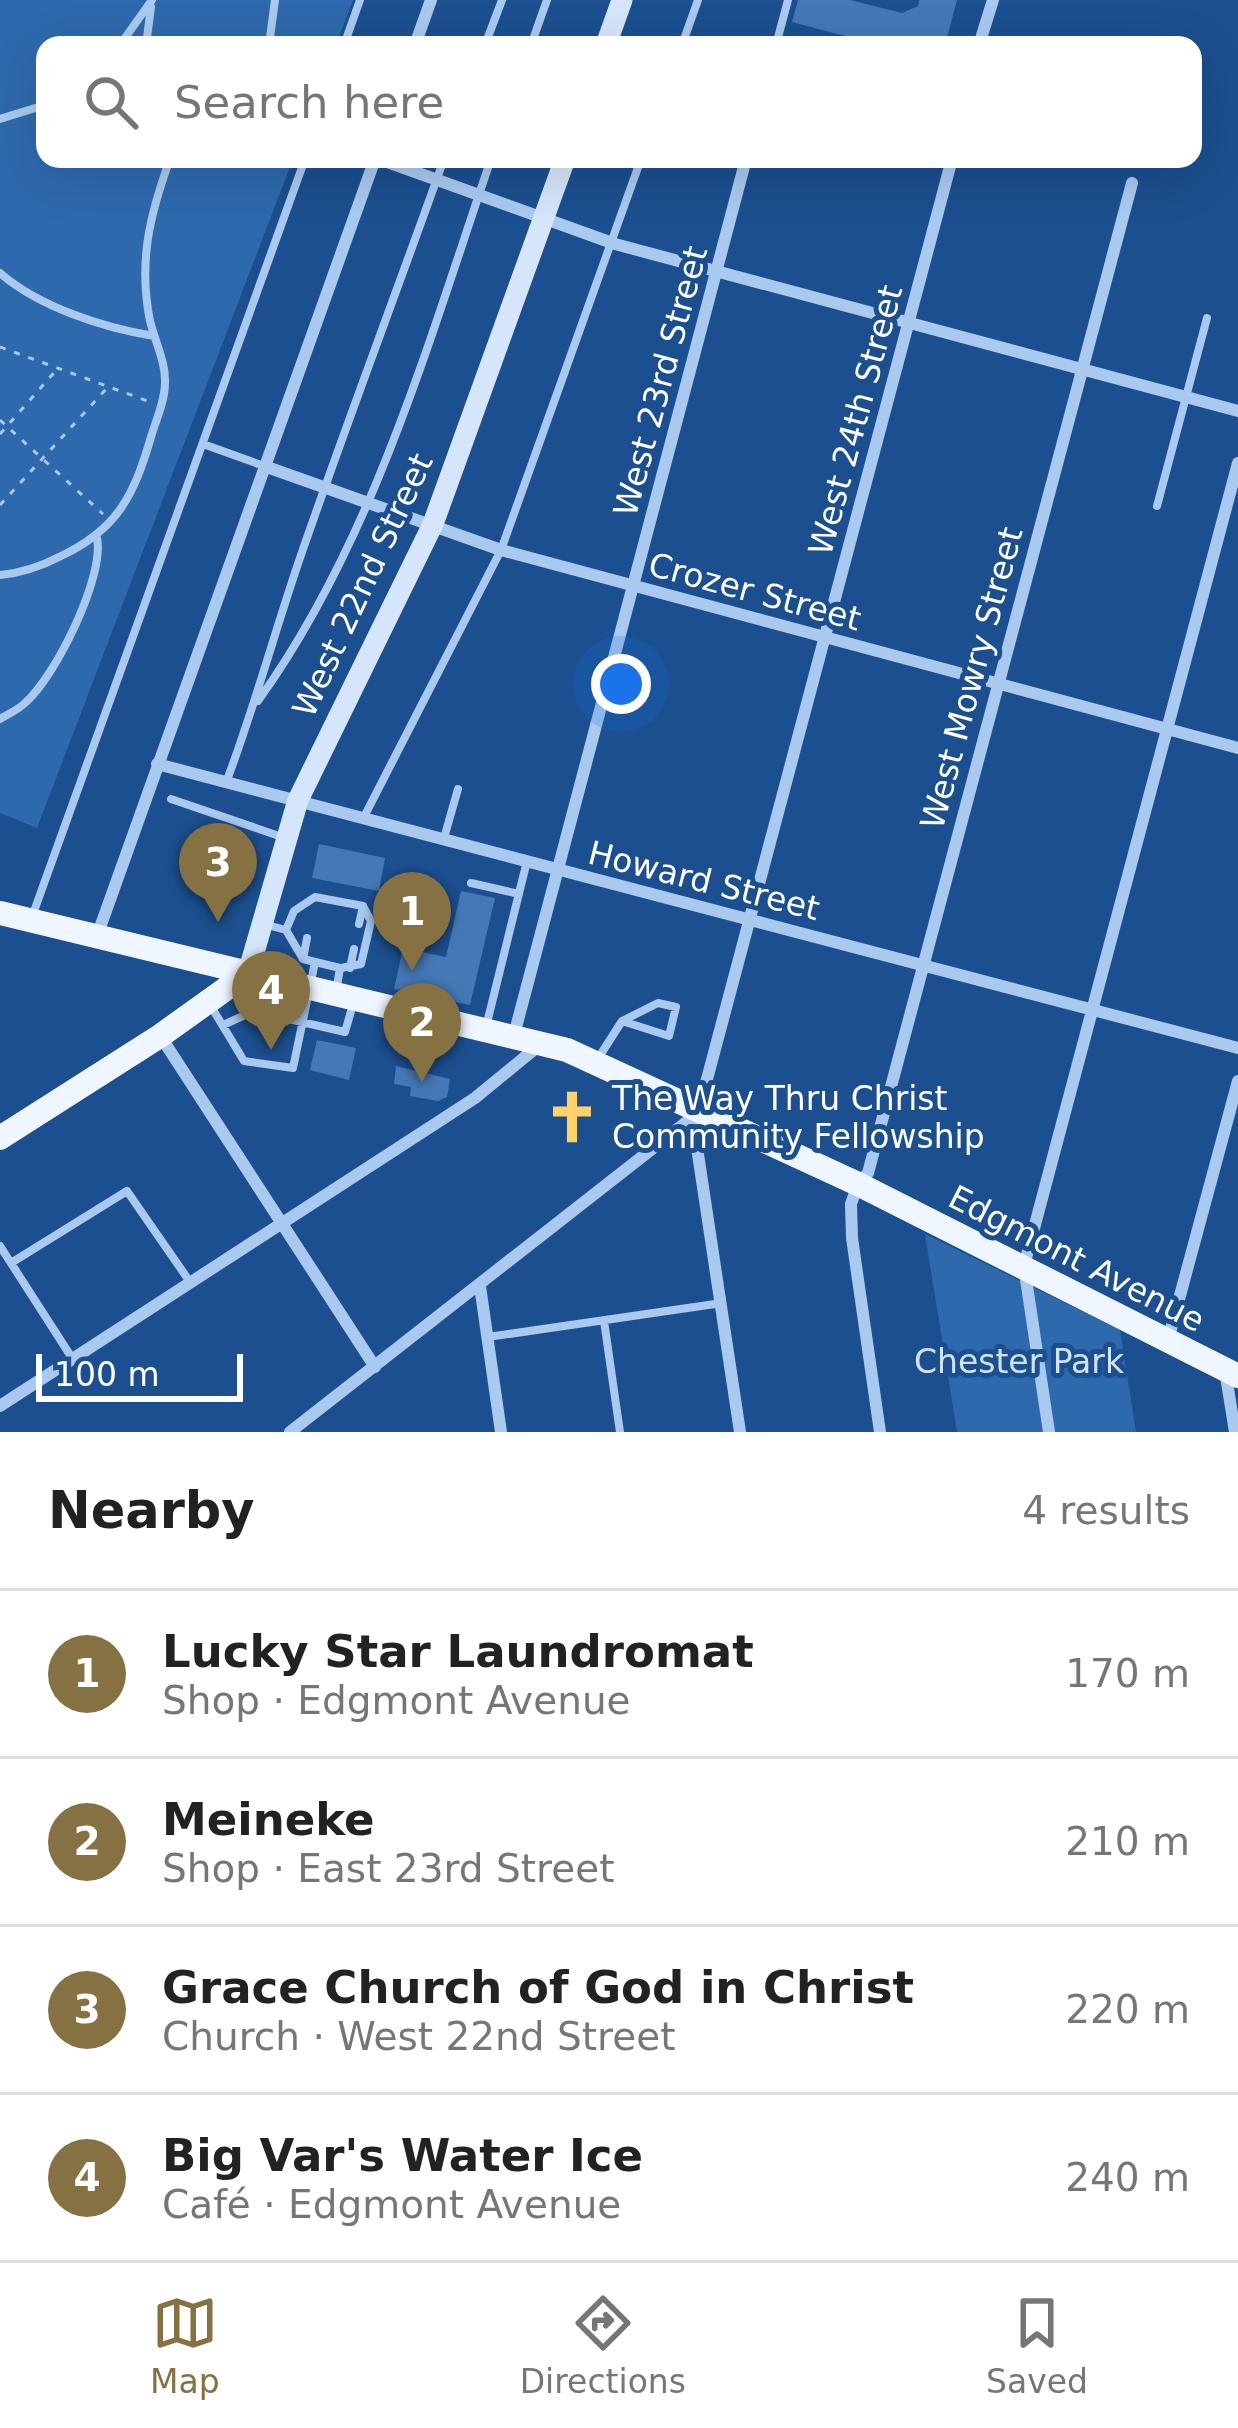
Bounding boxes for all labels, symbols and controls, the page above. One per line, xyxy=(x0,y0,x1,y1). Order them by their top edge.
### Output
search box xyxy=(36,36,1202,168)
icon: search xyxy=(78,69,144,135)
text: Search here xyxy=(174,76,444,129)
street label: West 23rd Street xyxy=(606,242,715,521)
street label: West 24th Street xyxy=(801,281,910,560)
street label: West 22nd Street xyxy=(284,447,441,723)
street label: West Mowry Street xyxy=(912,523,1031,833)
street label: Crozer Street xyxy=(645,544,865,639)
your location xyxy=(591,654,651,714)
pin: 3 xyxy=(179,823,257,922)
street label: Howard Street xyxy=(584,833,824,928)
pin: 1 xyxy=(373,872,451,971)
pin: 4 xyxy=(232,951,310,1050)
pin: 2 xyxy=(383,983,461,1082)
place label: The Way Thru Christ Community Fellowship xyxy=(611,1079,985,1156)
church icon: The Way Thru Christ Community Fellowship xyxy=(543,1088,601,1146)
street label: Edgmont Avenue xyxy=(942,1177,1211,1340)
park label: Chester Park xyxy=(914,1342,1125,1381)
scale bar xyxy=(36,1348,243,1401)
text: 100 m xyxy=(54,1355,160,1394)
text: Nearby xyxy=(48,1481,255,1540)
text: 4 results xyxy=(1022,1488,1190,1533)
text: Lucky Star Laundromat xyxy=(162,1625,754,1678)
text: 1 xyxy=(73,1651,101,1696)
text: 170 m xyxy=(1065,1651,1190,1696)
text: Shop · Edgmont Avenue xyxy=(162,1678,631,1723)
text: Meineke xyxy=(162,1793,375,1846)
text: 2 xyxy=(73,1819,101,1864)
text: 210 m xyxy=(1065,1819,1190,1864)
text: Shop · East 23rd Street xyxy=(162,1846,614,1891)
text: Grace Church of God in Christ xyxy=(162,1961,914,2014)
text: 3 xyxy=(73,1987,101,2032)
text: 220 m xyxy=(1065,1987,1190,2032)
text: Church · West 22nd Street xyxy=(162,2014,675,2059)
text: Big Var's Water Ice xyxy=(162,2129,643,2182)
text: 4 xyxy=(73,2155,101,2200)
text: 240 m xyxy=(1065,2155,1190,2200)
text: Café · Edgmont Avenue xyxy=(162,2182,621,2227)
tab: Map xyxy=(150,2290,220,2401)
tab: Directions xyxy=(520,2290,686,2401)
tab: Saved xyxy=(986,2290,1088,2401)

